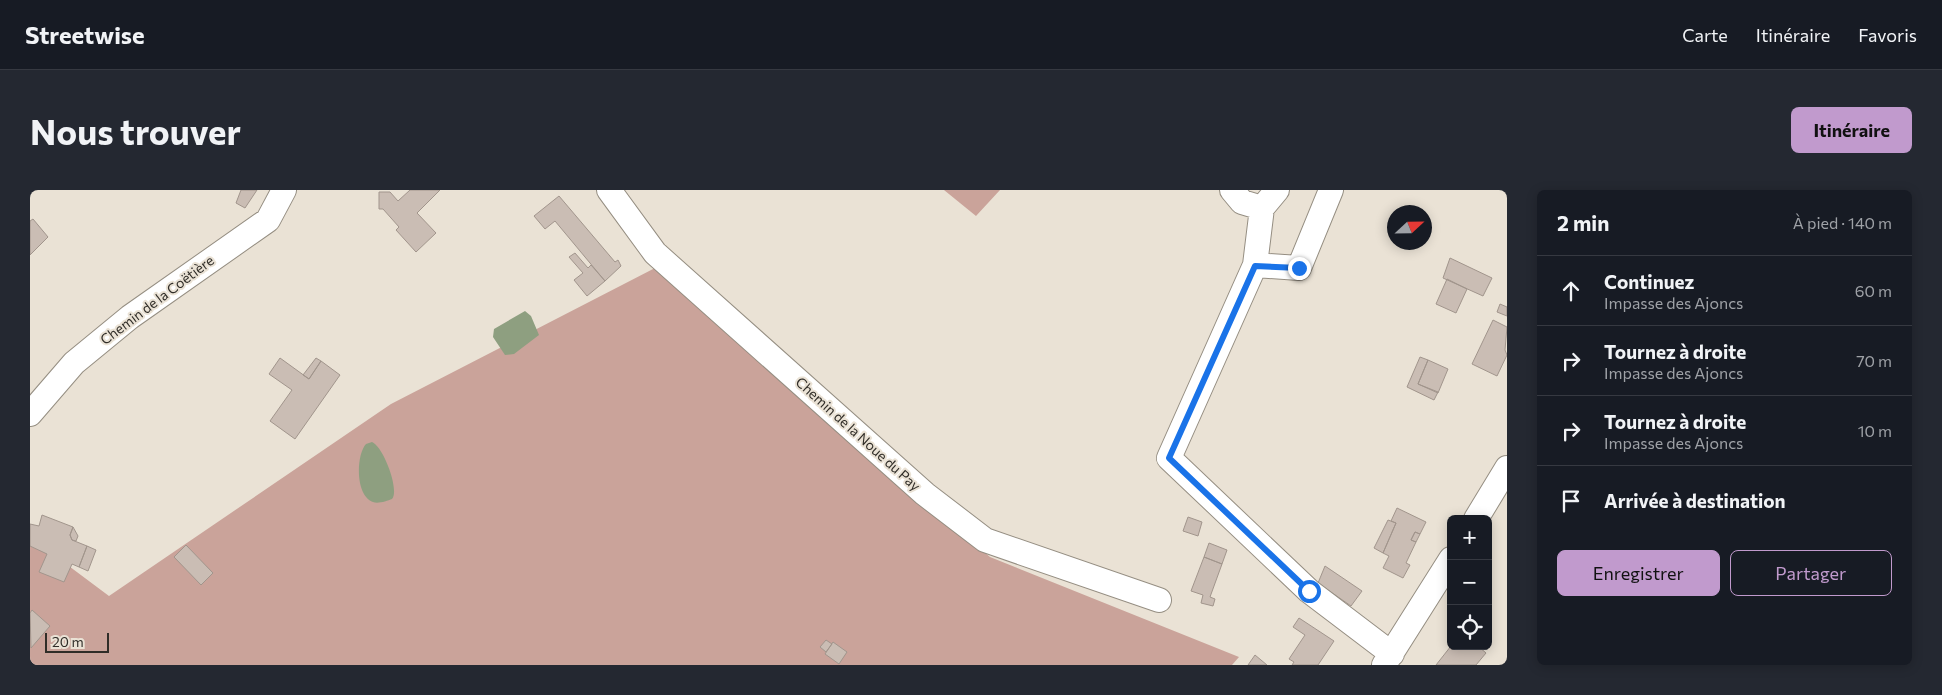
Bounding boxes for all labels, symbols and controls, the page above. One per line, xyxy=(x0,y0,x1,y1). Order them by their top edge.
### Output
text: Streetwise xyxy=(25,20,145,49)
text: Carte xyxy=(1682,24,1728,46)
text: Itinéraire xyxy=(1756,24,1830,46)
text: Favoris xyxy=(1858,24,1917,46)
button: Itinéraire xyxy=(1791,107,1912,153)
text: Nous trouver xyxy=(30,109,241,152)
north arrow xyxy=(1387,205,1432,250)
text: 2 min xyxy=(1557,210,1609,235)
text: À pied · 140 m xyxy=(1793,213,1892,232)
street label: Chemin de la Coëtière xyxy=(97,251,217,348)
route end xyxy=(1288,257,1311,280)
text: Continuez xyxy=(1604,270,1694,293)
icon: ahead xyxy=(1557,277,1585,305)
text: 60 m xyxy=(1855,281,1892,300)
text: Impasse des Ajoncs xyxy=(1604,293,1743,312)
text: Tournez à droite xyxy=(1604,340,1746,363)
icon: right xyxy=(1557,347,1585,375)
text: 70 m xyxy=(1856,351,1892,370)
text: Impasse des Ajoncs xyxy=(1604,363,1743,382)
street label: Chemin de la Noue du Pay xyxy=(793,373,924,494)
text: Tournez à droite xyxy=(1604,410,1746,433)
icon: right xyxy=(1557,417,1585,445)
text: 10 m xyxy=(1858,421,1892,440)
text: Impasse des Ajoncs xyxy=(1604,433,1743,452)
icon: arrive xyxy=(1557,487,1585,515)
text: Arrivée à destination xyxy=(1604,489,1786,512)
map controls xyxy=(1447,515,1492,650)
button: + xyxy=(1447,515,1492,560)
button: Enregistrer xyxy=(1557,550,1720,596)
button: Partager xyxy=(1730,550,1892,596)
button: − xyxy=(1447,560,1492,605)
route start xyxy=(1298,580,1321,603)
button: locate xyxy=(1447,605,1492,650)
scale bar xyxy=(45,630,109,653)
text: 20 m xyxy=(52,633,84,650)

